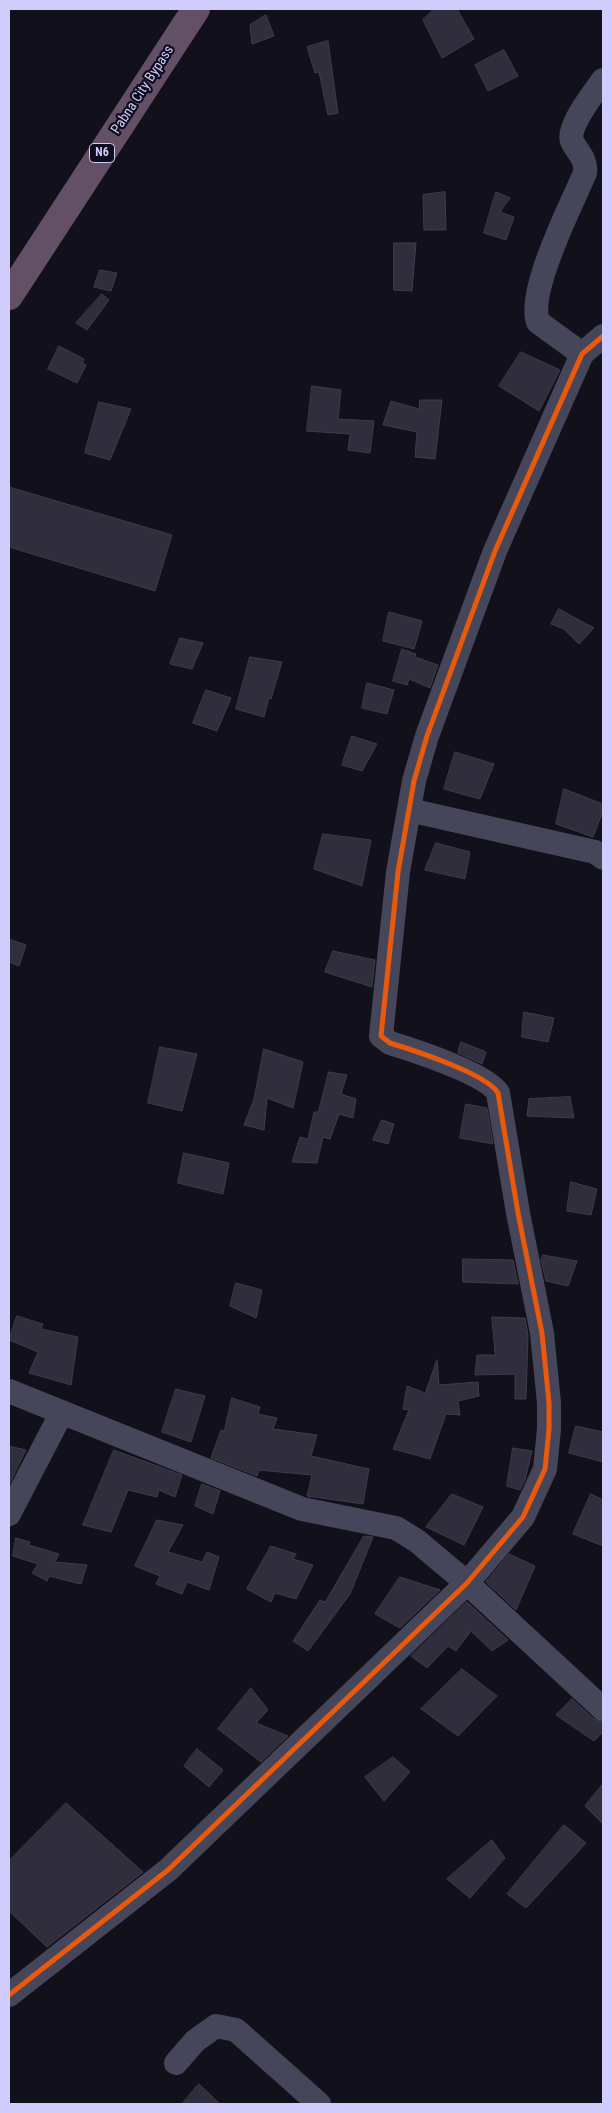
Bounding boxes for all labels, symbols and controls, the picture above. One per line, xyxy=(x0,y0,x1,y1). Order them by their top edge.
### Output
street label: Pabna City Bypass xyxy=(108,43,178,137)
road number: N6 xyxy=(90,144,114,162)

